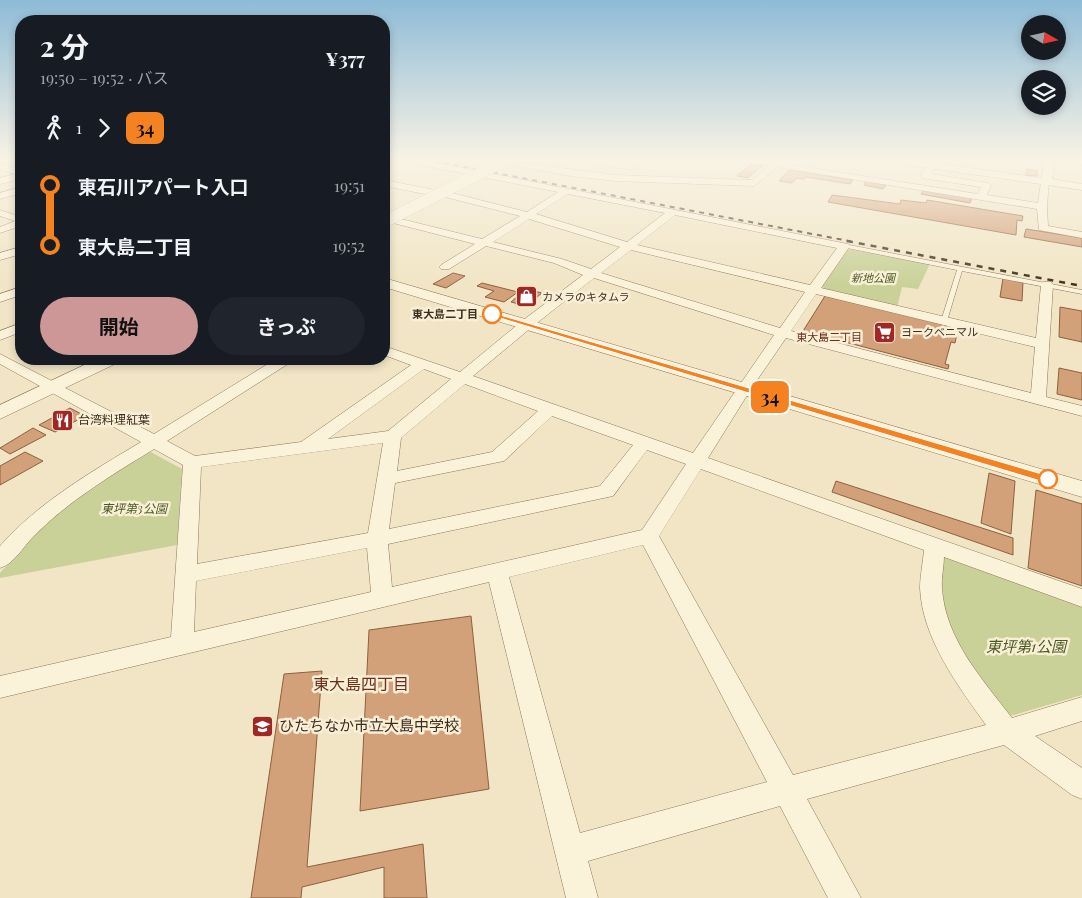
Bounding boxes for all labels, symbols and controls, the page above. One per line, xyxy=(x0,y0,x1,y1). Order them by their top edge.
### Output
north arrow xyxy=(1021,15,1066,60)
map controls xyxy=(1021,15,1066,115)
text: 2 分 xyxy=(40,27,89,64)
text: ¥377 xyxy=(326,45,365,71)
text: 19:50 – 19:52 · バス xyxy=(40,67,168,88)
button: layers xyxy=(1021,70,1066,115)
icon: walk xyxy=(40,114,68,142)
icon: forward xyxy=(90,114,118,142)
text: 34 xyxy=(136,116,154,140)
text: 1 xyxy=(76,117,82,138)
text: 東石川アパート入口 xyxy=(78,173,249,199)
text: 19:51 xyxy=(334,175,365,196)
text: 東大島二丁目 xyxy=(78,233,192,259)
text: 19:52 xyxy=(332,235,365,256)
park label: 新地公園 xyxy=(851,270,897,285)
shop icon: カメラのキタムラ xyxy=(514,285,538,309)
place label: カメラのキタムラ xyxy=(542,289,629,304)
button: 開始 xyxy=(40,297,198,355)
button: きっぷ xyxy=(208,297,365,355)
marker: 東大島二丁目 xyxy=(482,304,502,324)
place label: 東大島二丁目 xyxy=(412,306,478,321)
supermarket icon: ヨークベニマル xyxy=(873,320,897,344)
place label: ヨークベニマル xyxy=(901,324,978,339)
district label: 東大島二丁目 xyxy=(796,329,862,344)
line badge: 34 xyxy=(748,381,792,413)
text: 34 xyxy=(761,385,779,409)
restaurant icon: 台湾料理紅葉 xyxy=(50,408,74,432)
place label: 台湾料理紅葉 xyxy=(78,411,150,427)
unlabelled marker xyxy=(1038,469,1058,489)
park label: 東坪第3公園 xyxy=(101,500,169,516)
park label: 東坪第1公園 xyxy=(986,636,1068,656)
district label: 東大島四丁目 xyxy=(313,673,409,694)
school or university icon: ひたちなか市立大島中学校 xyxy=(251,714,275,738)
place label: ひたちなか市立大島中学校 xyxy=(279,715,459,735)

